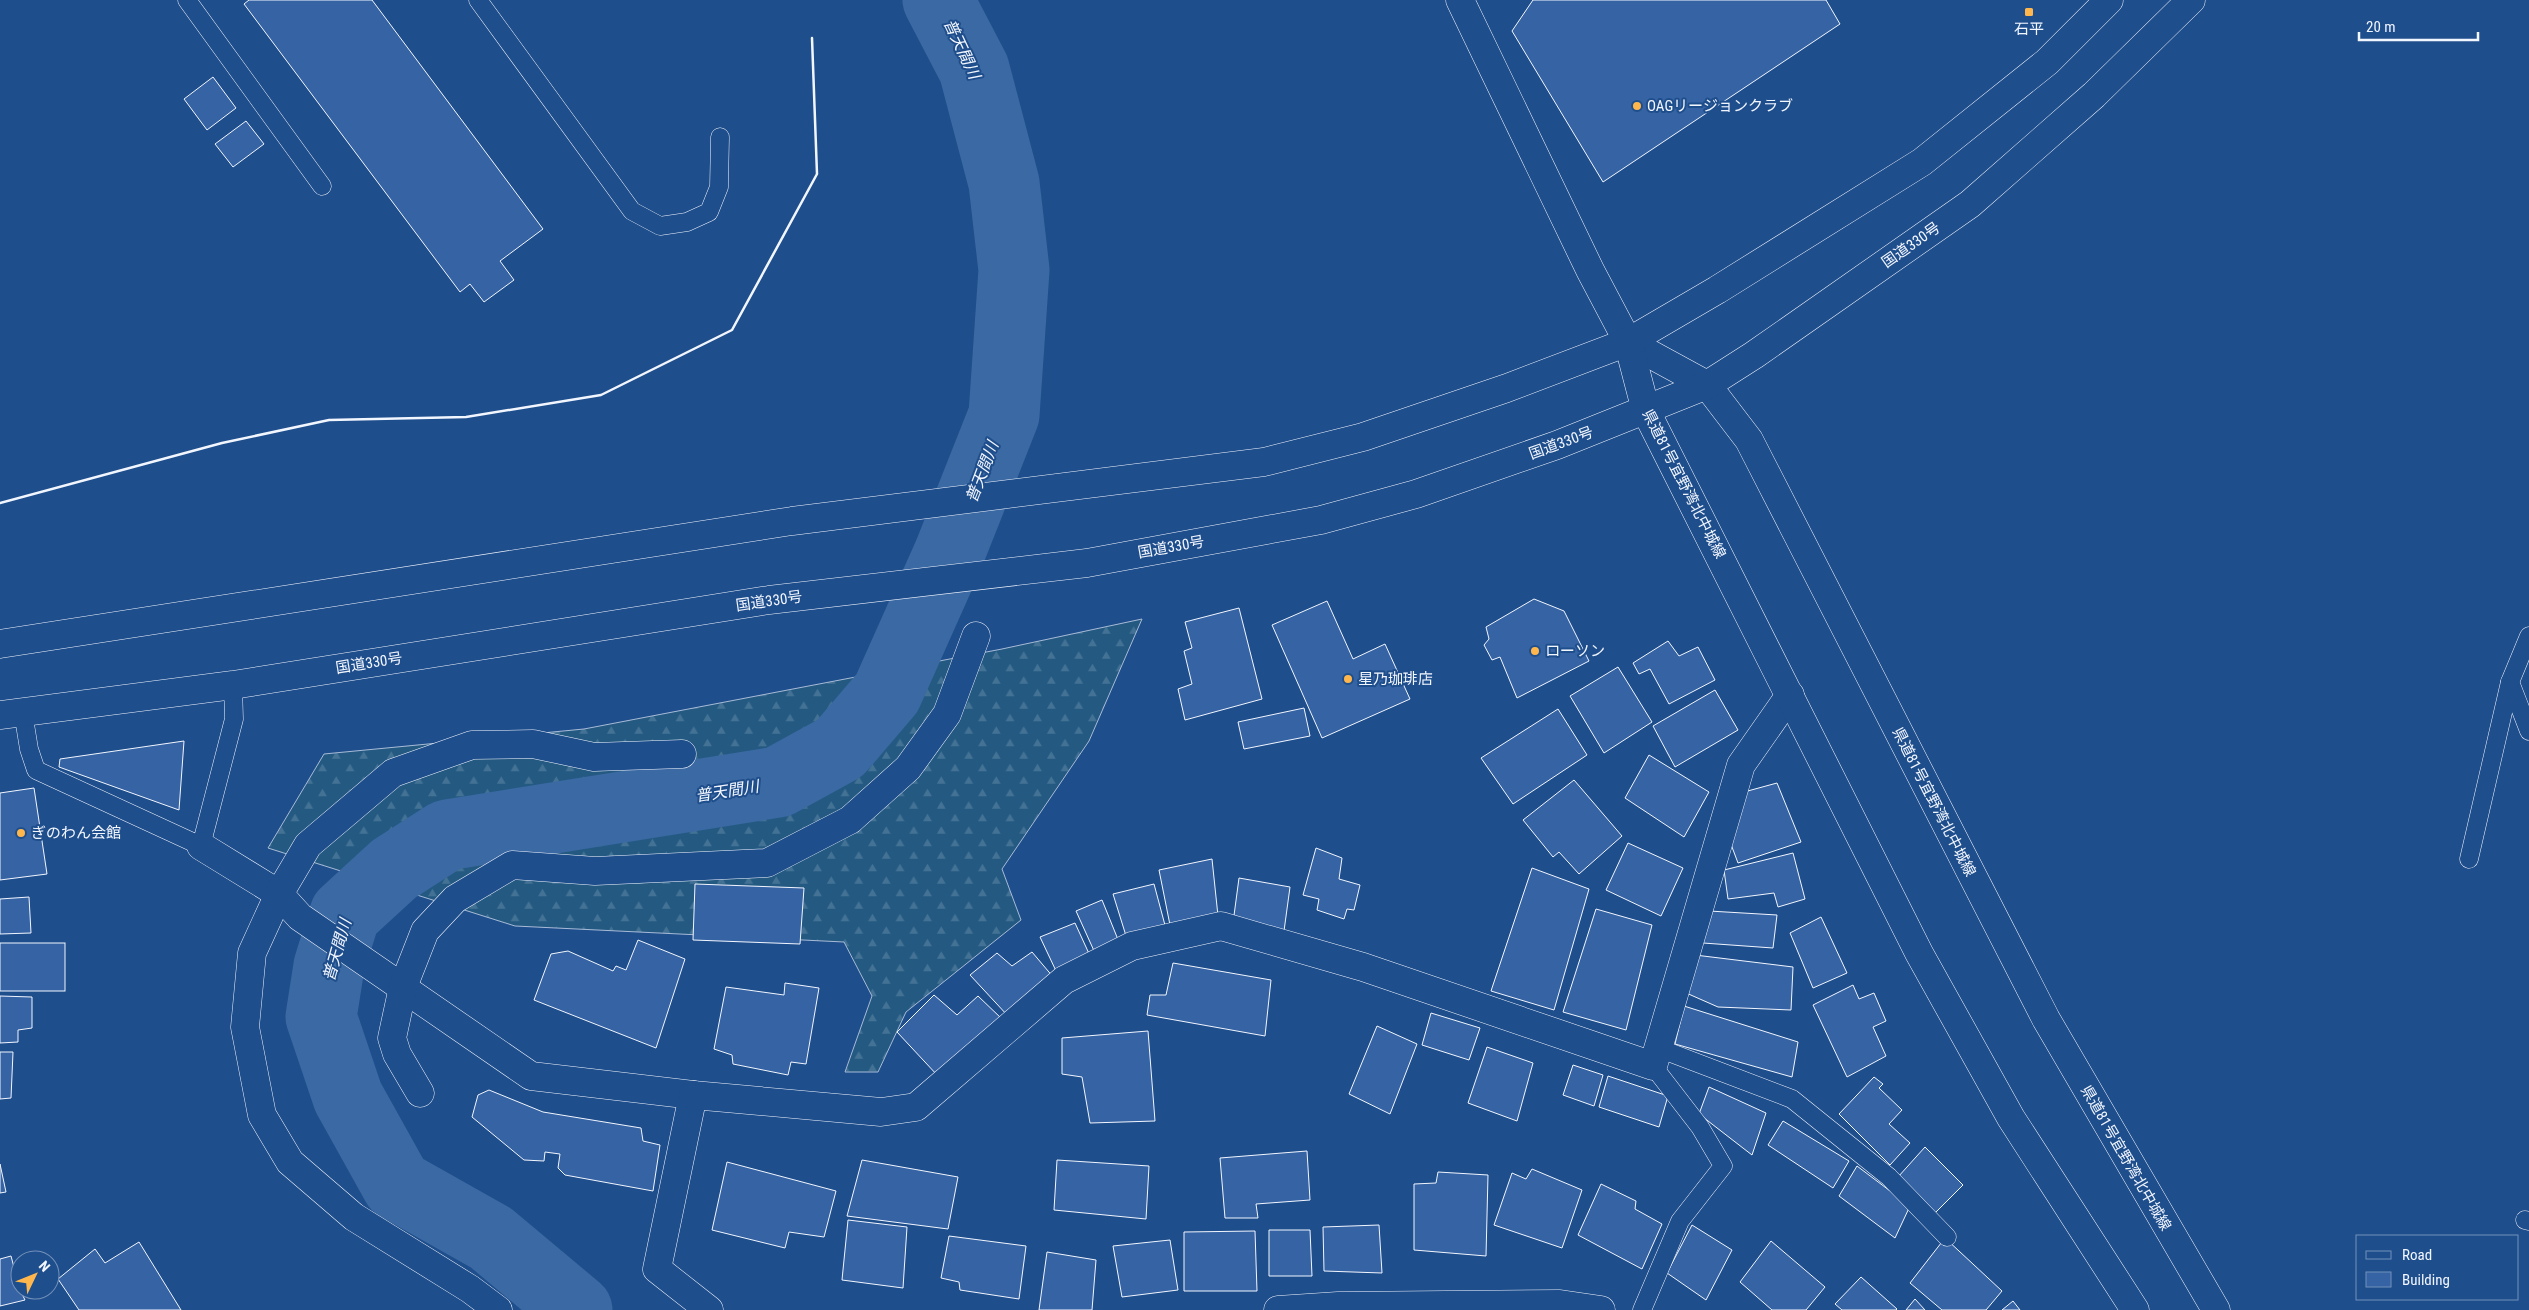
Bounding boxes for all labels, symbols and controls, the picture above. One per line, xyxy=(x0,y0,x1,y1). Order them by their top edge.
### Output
marker: 石平 xyxy=(2023,6,2035,18)
scale bar xyxy=(2359,10,2478,42)
water label: 普天間川 xyxy=(940,16,985,84)
text: 20 m xyxy=(2366,18,2396,36)
place label: 石平 xyxy=(2014,20,2044,38)
place label: OAGリージョンクラブ xyxy=(1647,97,1793,115)
marker: OAGリージョンクラブ xyxy=(1631,100,1643,112)
street label: 国道330号 xyxy=(1878,218,1944,272)
street label: 県道81号宜野湾北中城線 xyxy=(1639,406,1729,562)
street label: 国道330号 xyxy=(1526,423,1596,463)
water label: 普天間川 xyxy=(962,437,1003,505)
street label: 国道330号 xyxy=(1136,532,1206,562)
street label: 国道330号 xyxy=(734,587,804,615)
place label: ローソン xyxy=(1545,642,1605,660)
marker: ローソン xyxy=(1529,645,1541,657)
street label: 国道330号 xyxy=(334,649,404,677)
place label: 星乃珈琲店 xyxy=(1358,670,1433,688)
marker: 星乃珈琲店 xyxy=(1342,673,1354,685)
street label: 県道81号宜野湾北中城線 xyxy=(1889,724,1979,880)
water label: 普天間川 xyxy=(694,776,762,805)
place label: ぎのわん会館 xyxy=(31,824,121,842)
marker: ぎのわん会館 xyxy=(15,827,27,839)
water label: 普天間川 xyxy=(319,915,356,983)
street label: 県道81号宜野湾北中城線 xyxy=(2077,1082,2175,1234)
legend xyxy=(2356,1235,2519,1300)
text: Road xyxy=(2402,1246,2432,1264)
north arrow xyxy=(10,1250,60,1300)
text: N xyxy=(36,1258,53,1275)
text: Building xyxy=(2402,1271,2450,1289)

